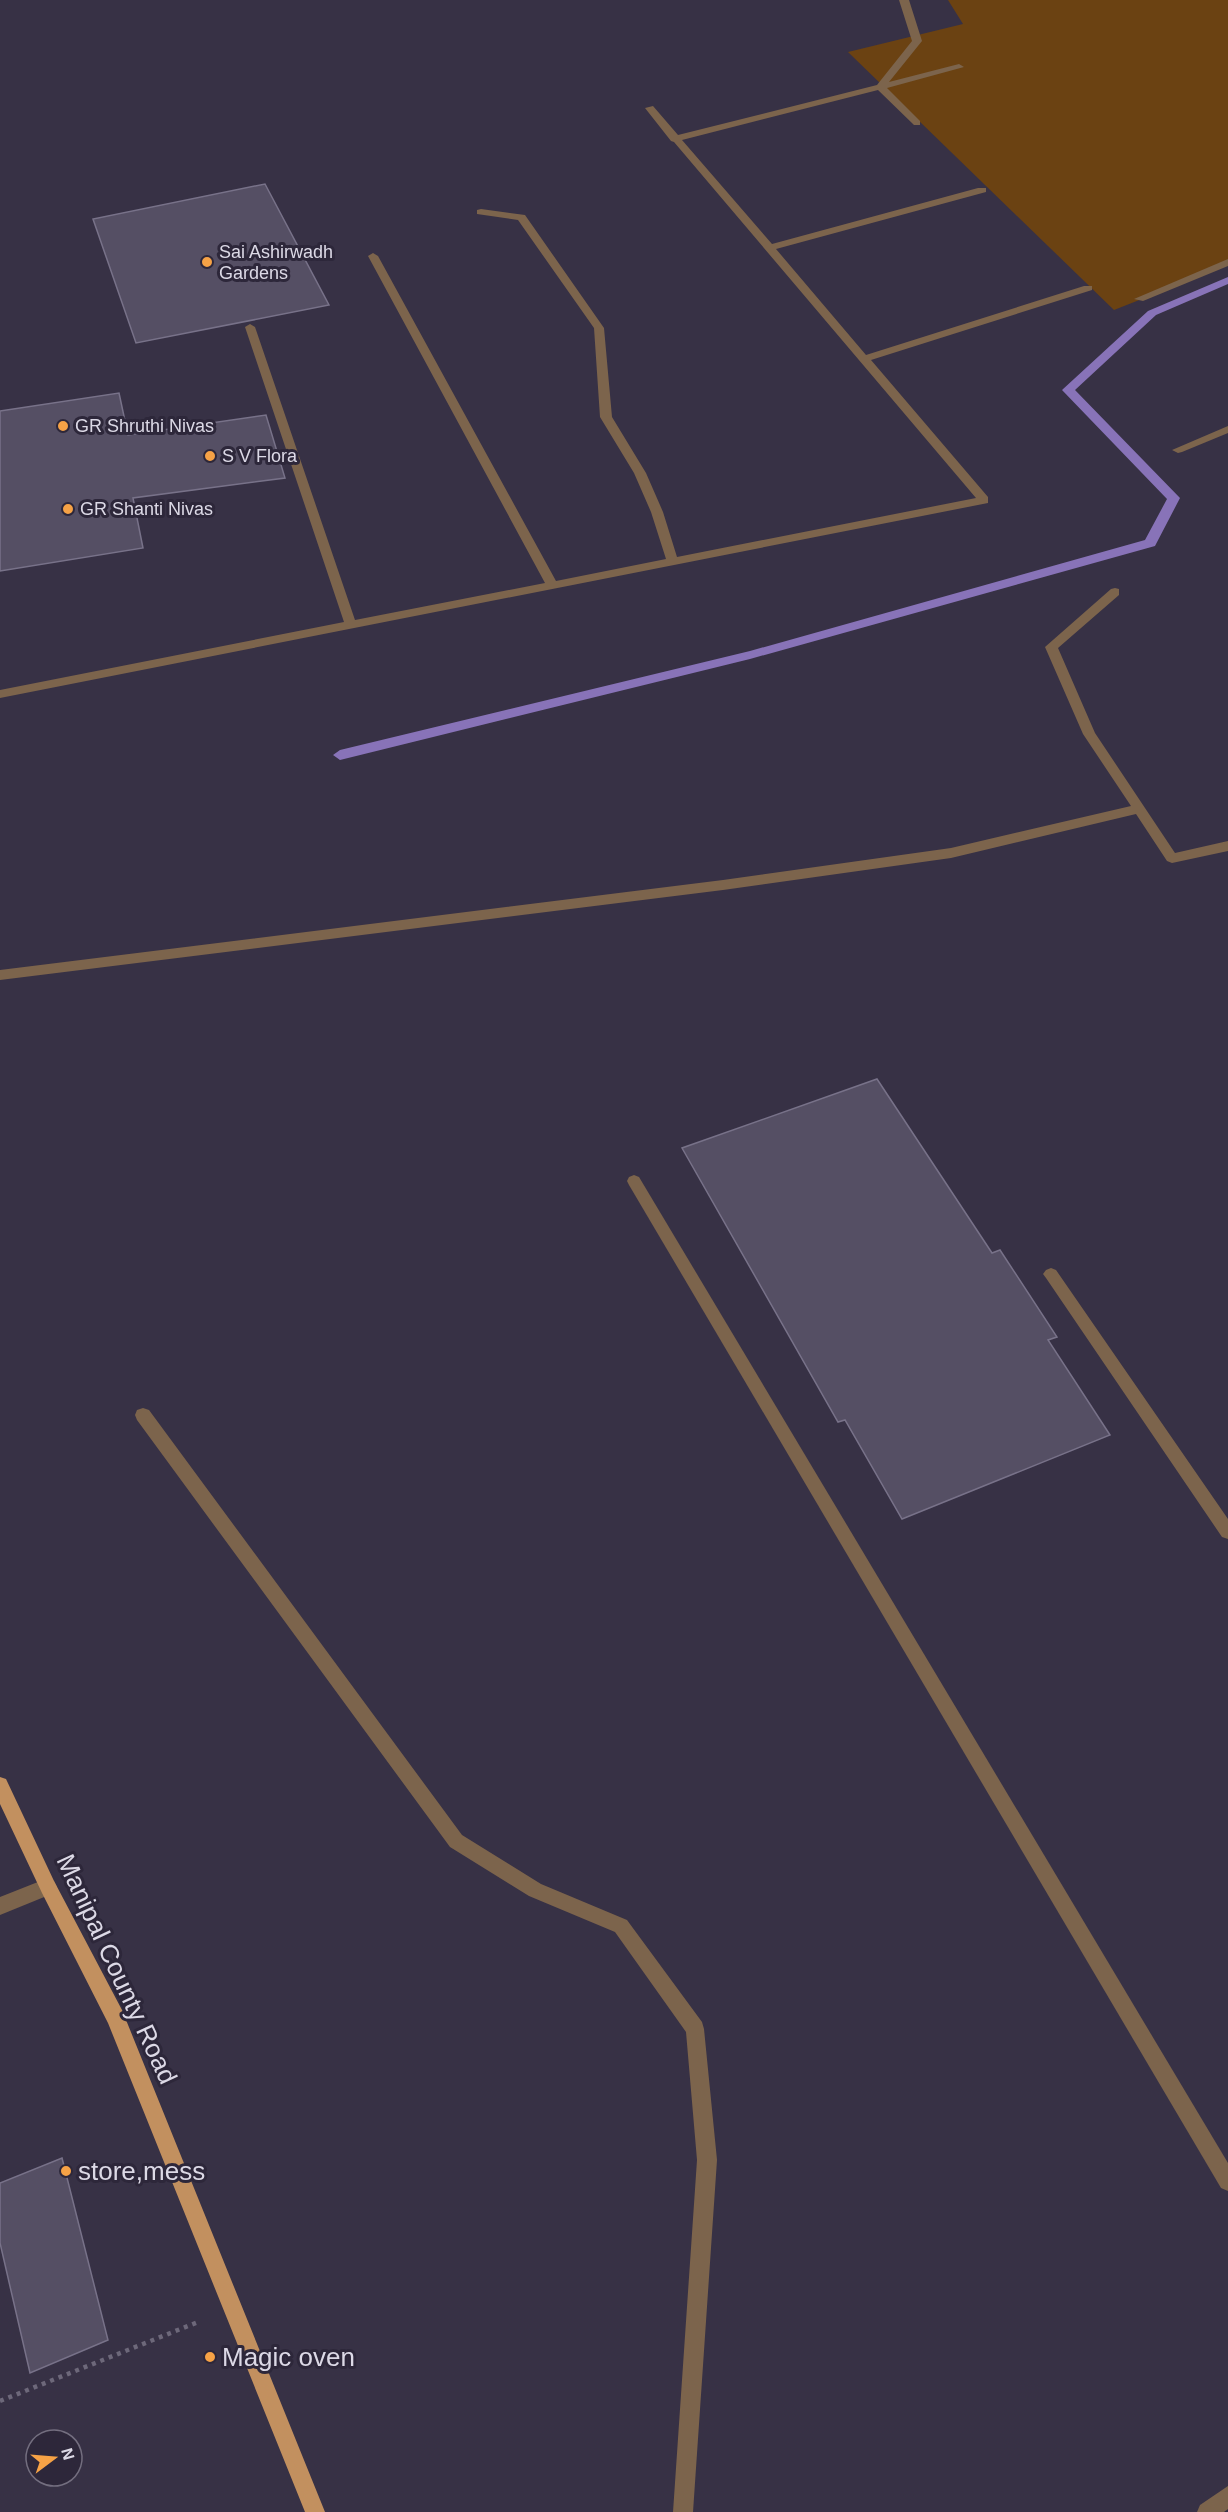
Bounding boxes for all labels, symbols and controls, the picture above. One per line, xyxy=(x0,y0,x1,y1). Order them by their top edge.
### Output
place label: Sai Ashirwadh Gardens xyxy=(219,242,333,283)
marker: Sai Ashirwadh Gardens xyxy=(200,255,214,269)
place label: GR Shruthi Nivas xyxy=(75,416,214,436)
marker: GR Shruthi Nivas xyxy=(56,419,70,433)
place label: S V Flora xyxy=(222,446,298,466)
marker: S V Flora xyxy=(203,449,217,463)
place label: GR Shanti Nivas xyxy=(80,499,213,519)
marker: GR Shanti Nivas xyxy=(61,502,75,516)
street label: Manipal County Road xyxy=(51,1849,183,2089)
place label: store,mess xyxy=(78,2156,205,2186)
marker: store,mess xyxy=(59,2164,73,2178)
place label: Magic oven xyxy=(222,2342,355,2372)
marker: Magic oven xyxy=(203,2350,217,2364)
north arrow xyxy=(24,2428,84,2488)
text: N xyxy=(58,2446,78,2462)

